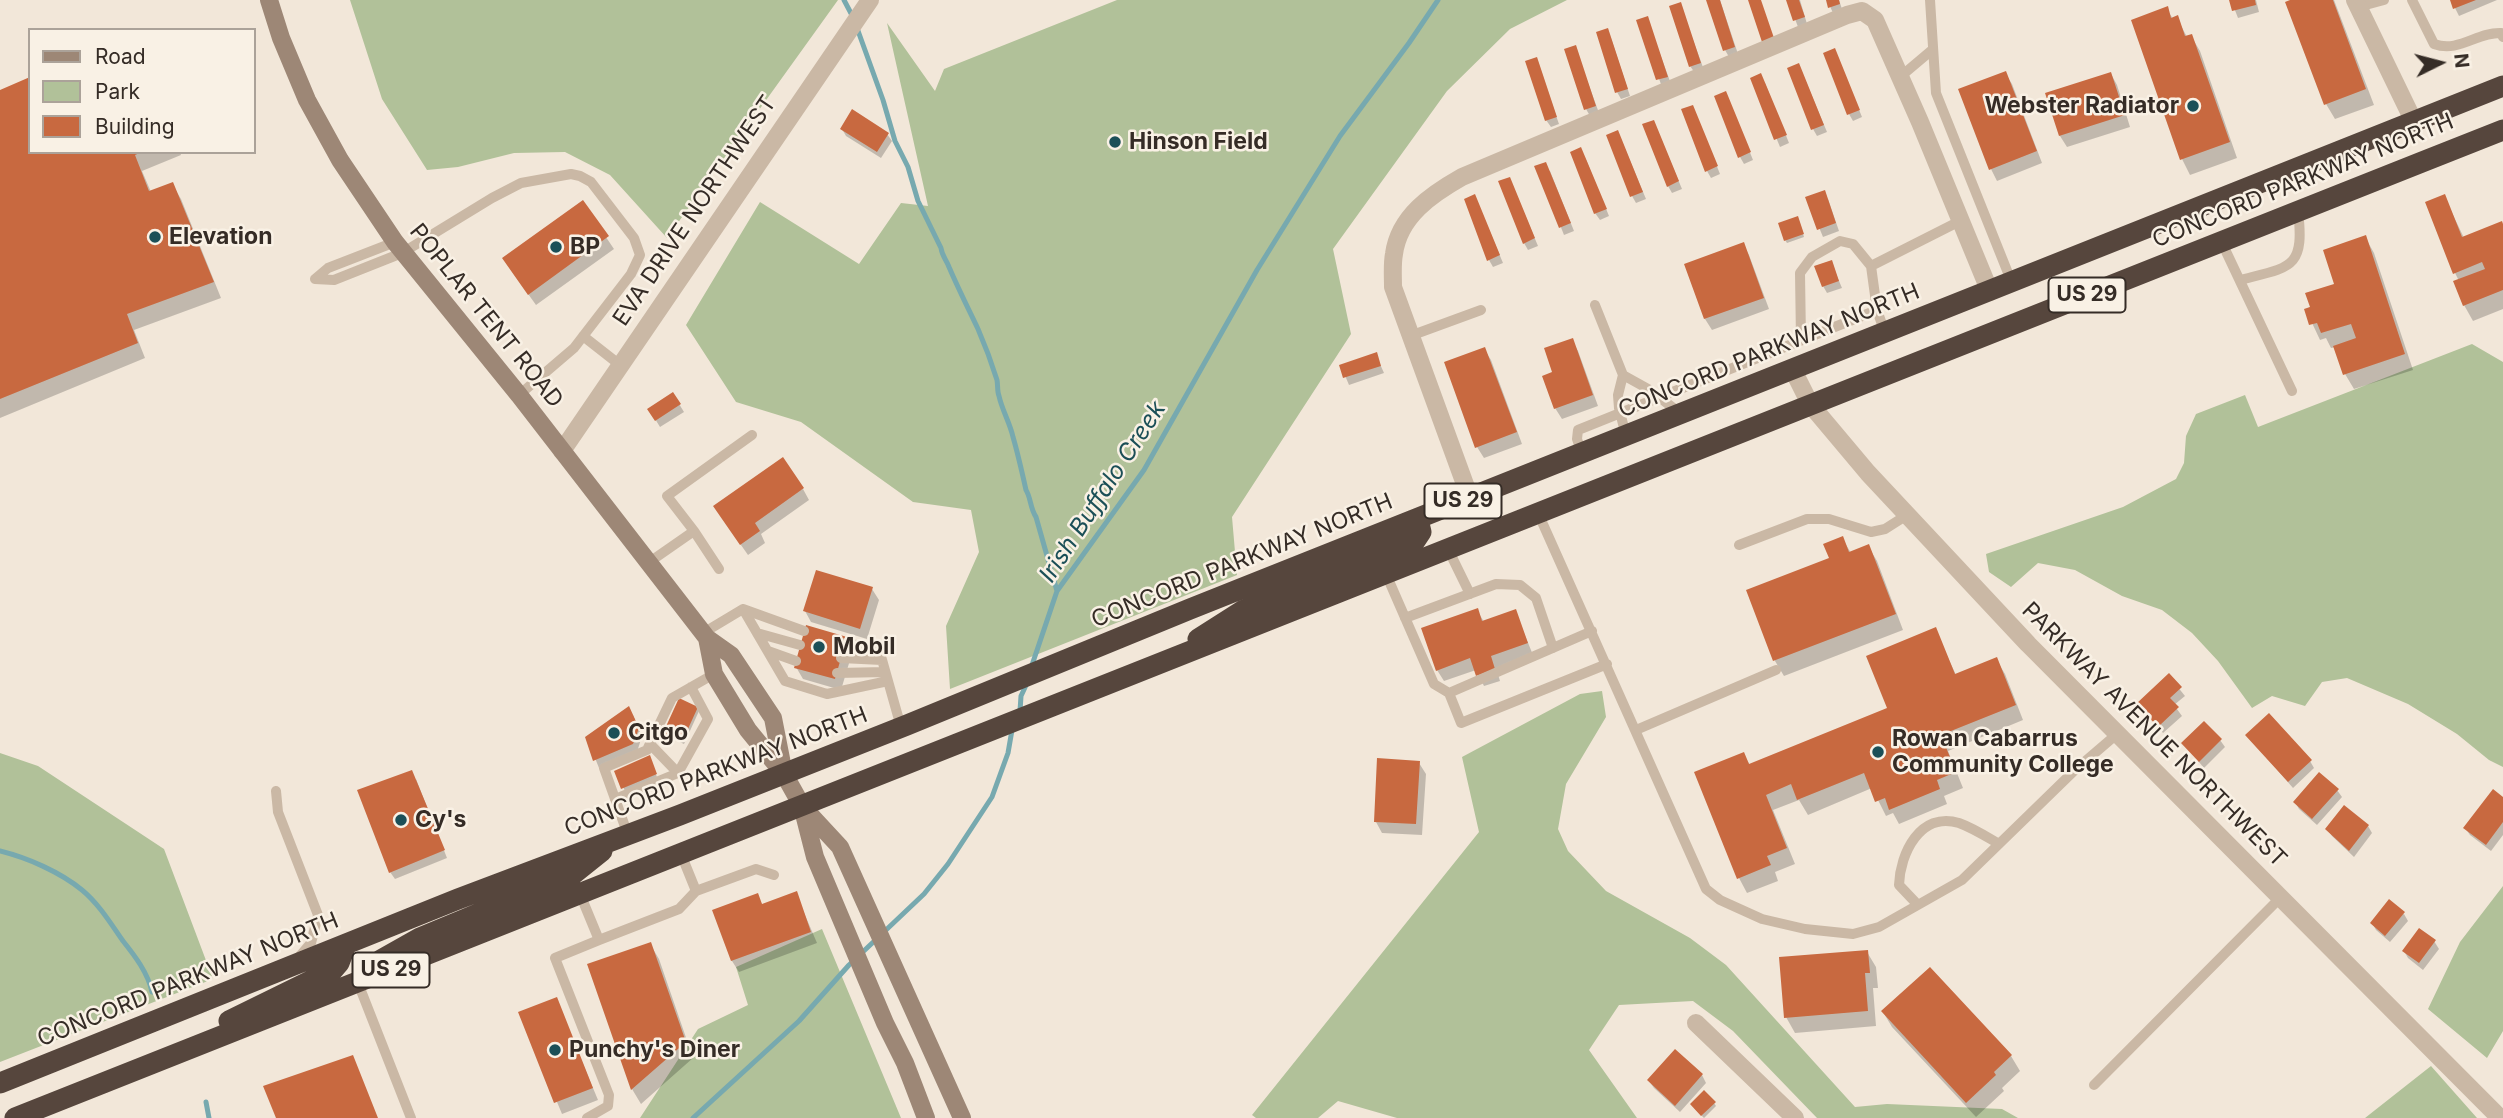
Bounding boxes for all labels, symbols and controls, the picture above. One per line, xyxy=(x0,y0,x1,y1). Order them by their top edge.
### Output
legend xyxy=(28,28,256,154)
north arrow xyxy=(2405,28,2475,98)
text: Road xyxy=(95,44,146,69)
text: N xyxy=(2449,52,2474,69)
text: Park xyxy=(95,79,140,104)
street label: EVA DRIVE NORTHWEST xyxy=(608,91,782,331)
place label: Webster Radiator xyxy=(1984,92,2179,120)
marker: Webster Radiator xyxy=(2185,98,2201,114)
street label: CONCORD PARKWAY NORTH xyxy=(2148,108,2458,254)
text: Building xyxy=(95,114,175,139)
place label: Hinson Field xyxy=(1129,128,1268,156)
marker: Hinson Field xyxy=(1107,134,1123,150)
street label: POPLAR TENT ROAD xyxy=(403,219,569,413)
place label: Elevation xyxy=(169,223,272,251)
marker: Elevation xyxy=(147,229,163,245)
place label: BP xyxy=(570,233,600,261)
marker: BP xyxy=(548,239,564,255)
street label: CONCORD PARKWAY NORTH xyxy=(1614,278,1924,424)
road number: US 29 xyxy=(2048,278,2126,312)
water label: Irish Buffalo Creek xyxy=(1034,396,1172,588)
road number: US 29 xyxy=(1424,484,1502,518)
street label: CONCORD PARKWAY NORTH xyxy=(1087,488,1397,634)
street label: PARKWAY AVENUE NORTHWEST xyxy=(2016,597,2292,873)
place label: Mobil xyxy=(833,633,895,661)
marker: Mobil xyxy=(811,639,827,655)
street label: CONCORD PARKWAY NORTH xyxy=(561,701,871,843)
place label: Citgo xyxy=(628,719,688,747)
marker: Citgo xyxy=(606,725,622,741)
place label: Rowan Cabarrus Community College xyxy=(1892,725,2114,779)
marker: Rowan Cabarrus Community College xyxy=(1870,744,1886,760)
place label: Cy's xyxy=(415,806,466,834)
marker: Cy's xyxy=(393,812,409,828)
street label: CONCORD PARKWAY NORTH xyxy=(33,907,343,1053)
road number: US 29 xyxy=(352,953,430,988)
place label: Punchy's Diner xyxy=(569,1036,740,1064)
marker: Punchy's Diner xyxy=(547,1042,563,1058)

